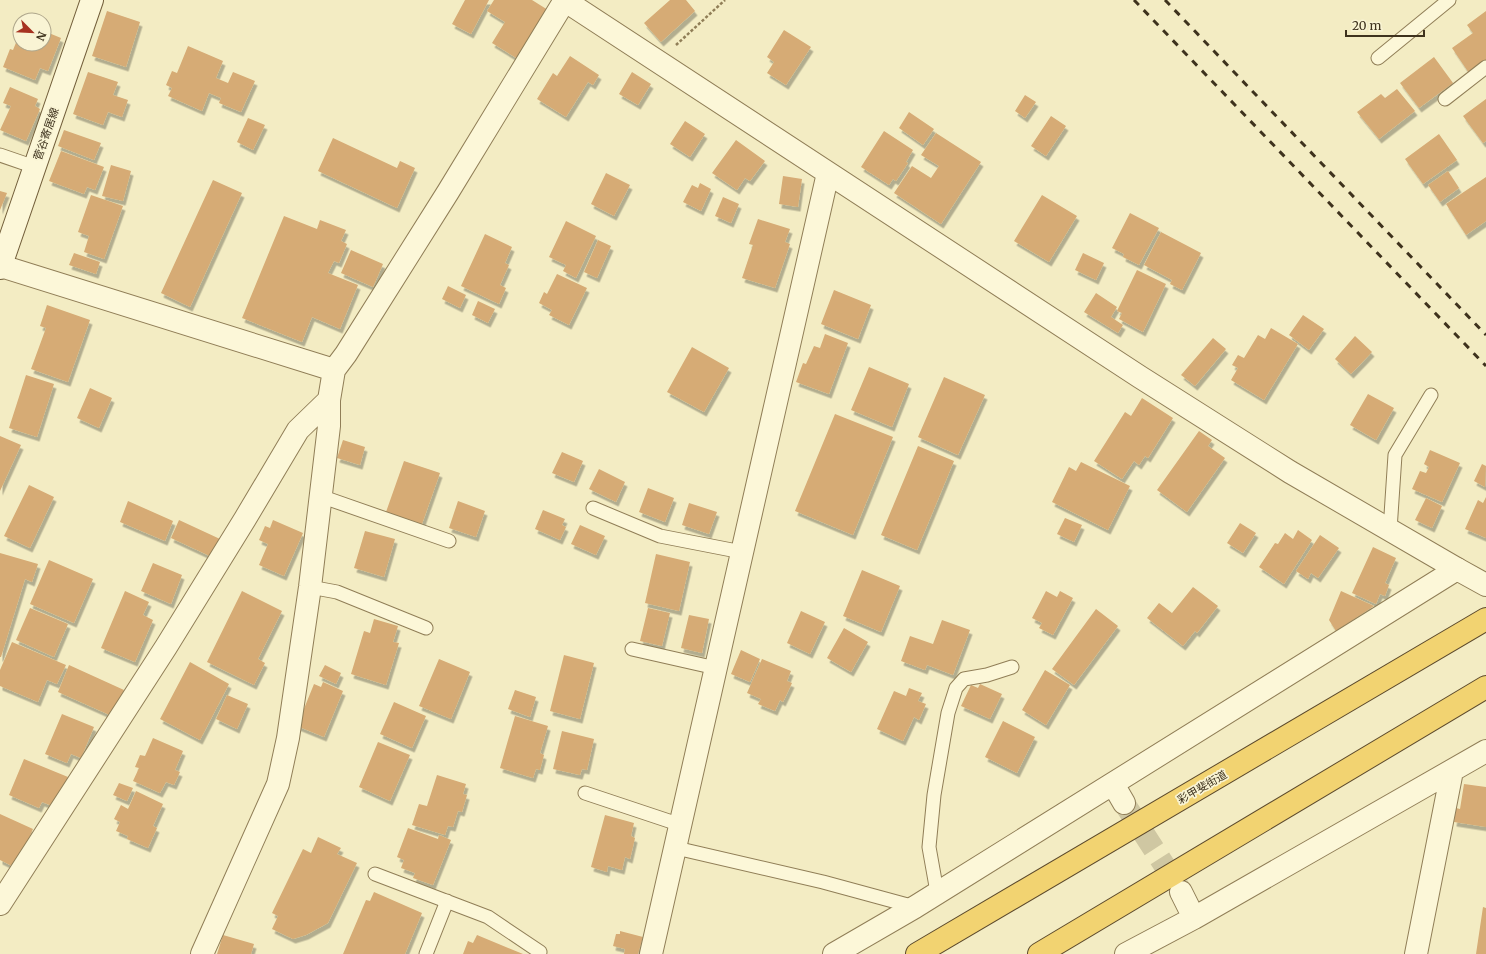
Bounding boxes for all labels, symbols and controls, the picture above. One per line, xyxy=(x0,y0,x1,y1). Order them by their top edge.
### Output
north arrow xyxy=(12,12,52,52)
scale bar xyxy=(1346,12,1424,38)
text: 20 m xyxy=(1352,18,1381,33)
text: N xyxy=(33,29,49,43)
street label: 菅谷寄居線 xyxy=(30,106,62,162)
street label: 彩甲斐街道 xyxy=(1175,767,1229,807)

